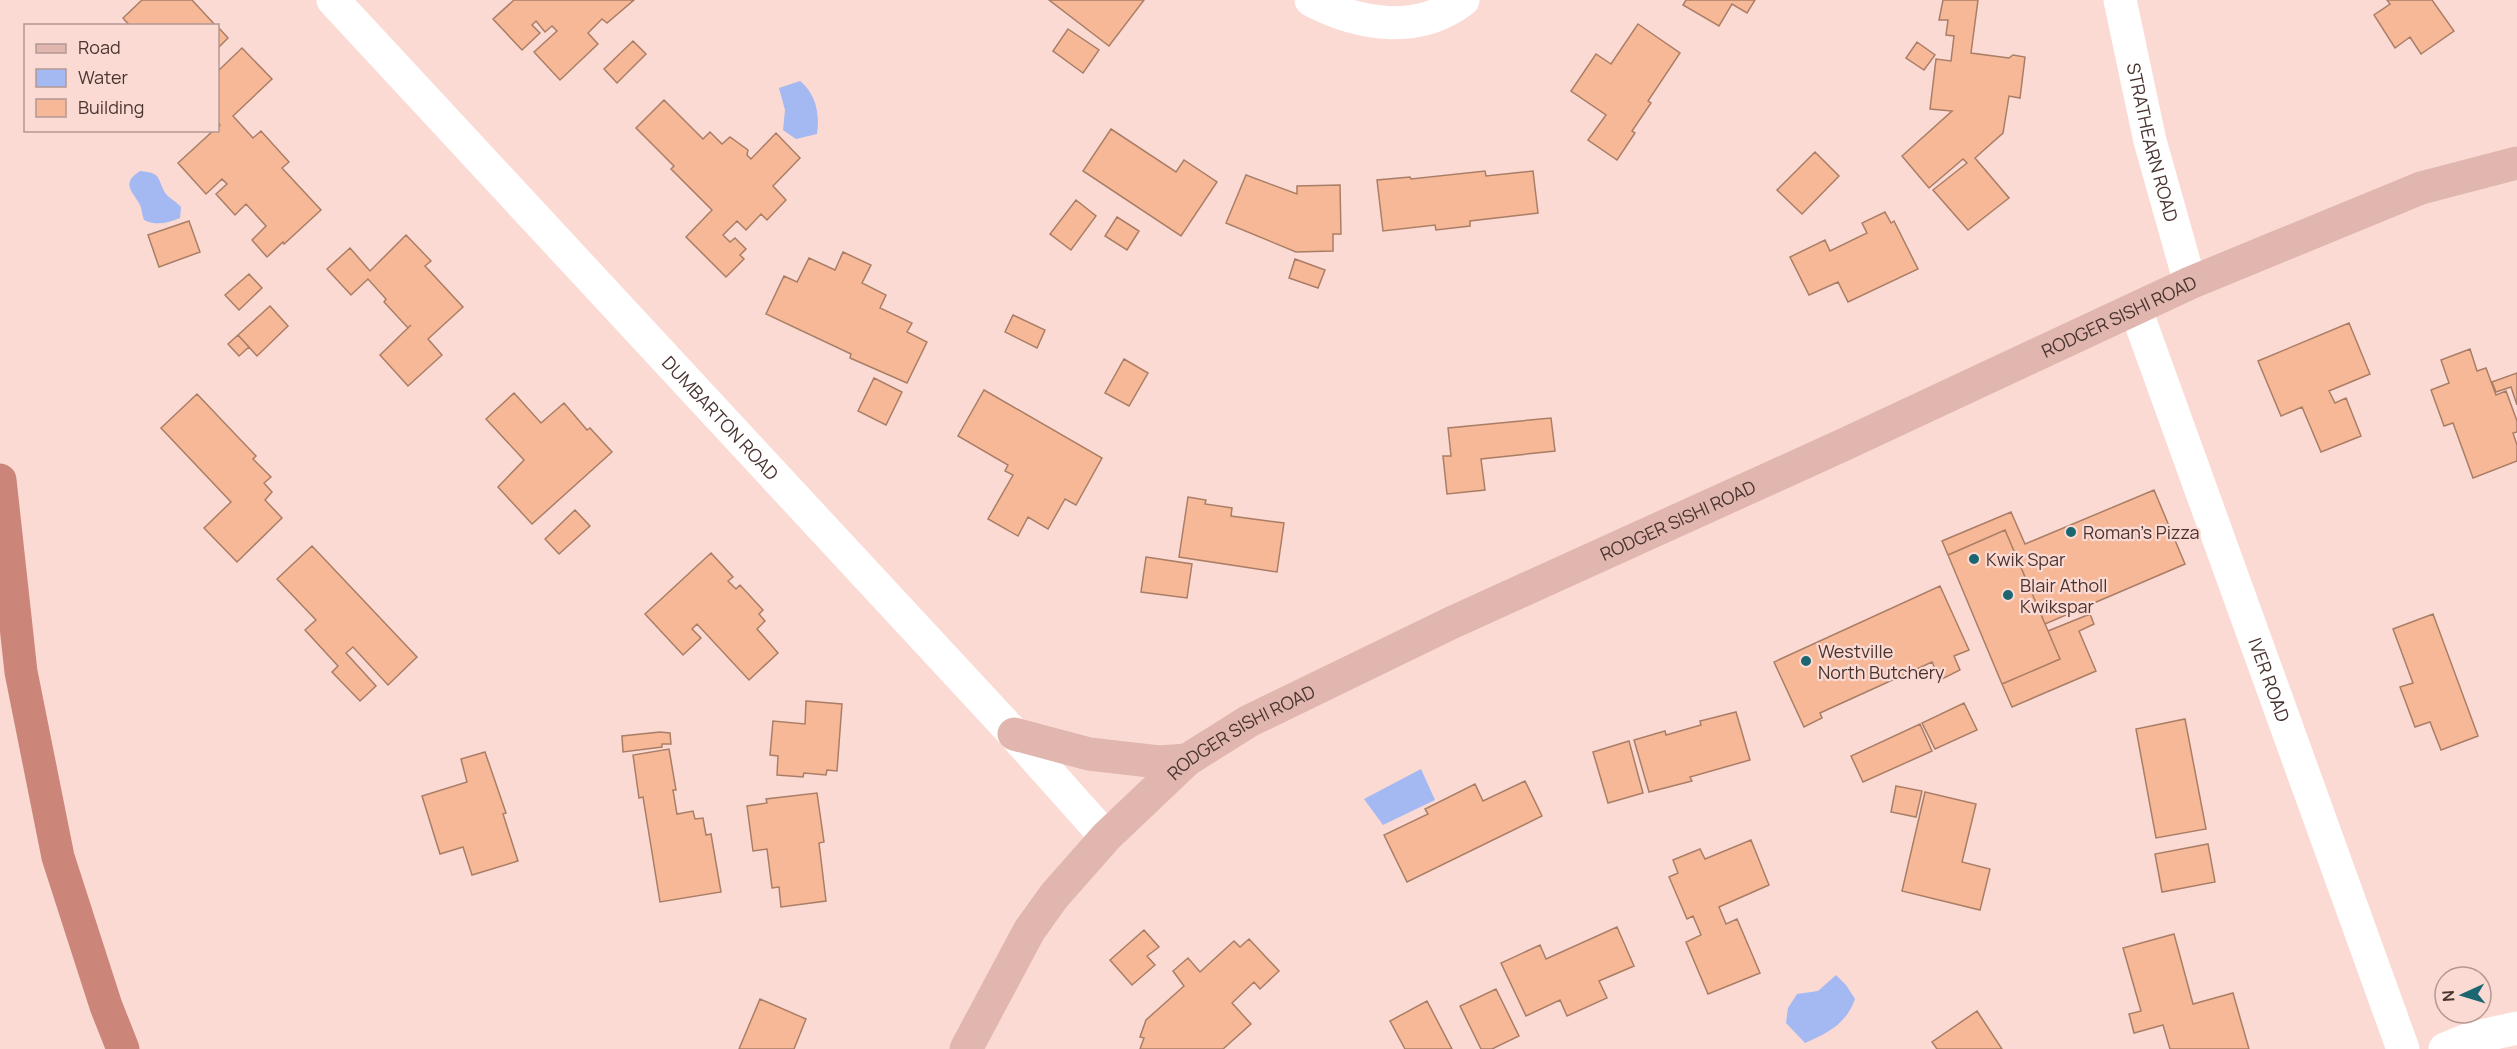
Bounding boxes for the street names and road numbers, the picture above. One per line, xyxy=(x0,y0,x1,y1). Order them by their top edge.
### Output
street label: STRATHEARN ROAD xyxy=(2122,61,2184,225)
street label: RODGER SISHI ROAD xyxy=(2038,270,2200,363)
street label: DUMBARTON ROAD xyxy=(657,351,784,485)
street label: RODGER SISHI ROAD xyxy=(1596,474,1759,566)
street label: IVER ROAD xyxy=(2243,634,2296,725)
street label: RODGER SISHI ROAD xyxy=(1162,679,1319,785)

